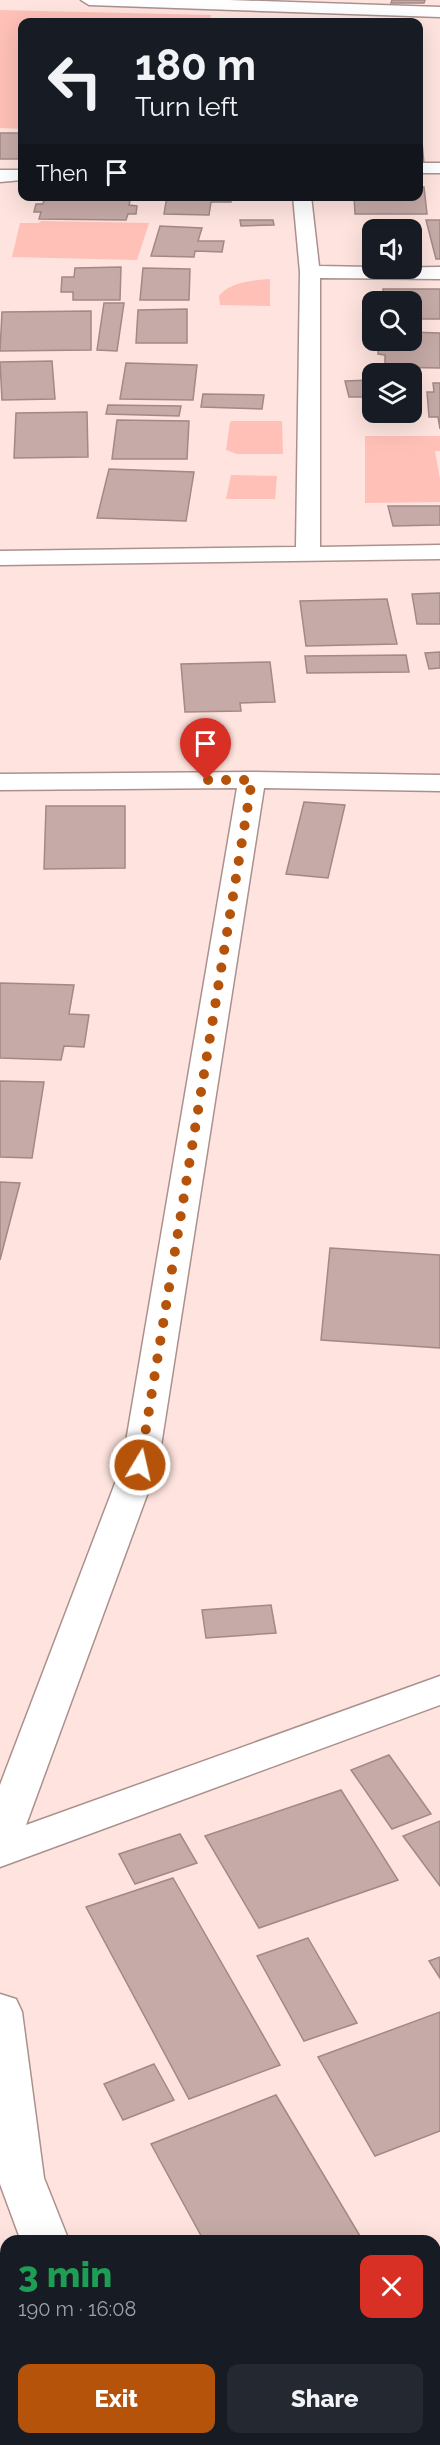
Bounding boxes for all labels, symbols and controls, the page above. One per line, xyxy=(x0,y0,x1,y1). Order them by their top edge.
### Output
text: 180 m xyxy=(135,41,256,90)
icon: left xyxy=(36,42,114,120)
text: Turn left xyxy=(135,91,238,122)
icon: arrive xyxy=(100,156,133,189)
text: Then xyxy=(36,160,88,186)
map controls xyxy=(362,219,422,423)
button: sound xyxy=(362,219,422,279)
button: search xyxy=(362,291,422,351)
button: layers xyxy=(362,363,422,423)
pin xyxy=(180,718,231,780)
icon: arrive xyxy=(189,727,222,760)
position arrow xyxy=(108,1433,172,1497)
text: 3 min xyxy=(18,2253,112,2295)
button: close xyxy=(360,2255,423,2318)
text: 190 m · 16:08 xyxy=(18,2297,136,2321)
button: Exit xyxy=(18,2364,215,2433)
button: Share xyxy=(227,2364,423,2433)

